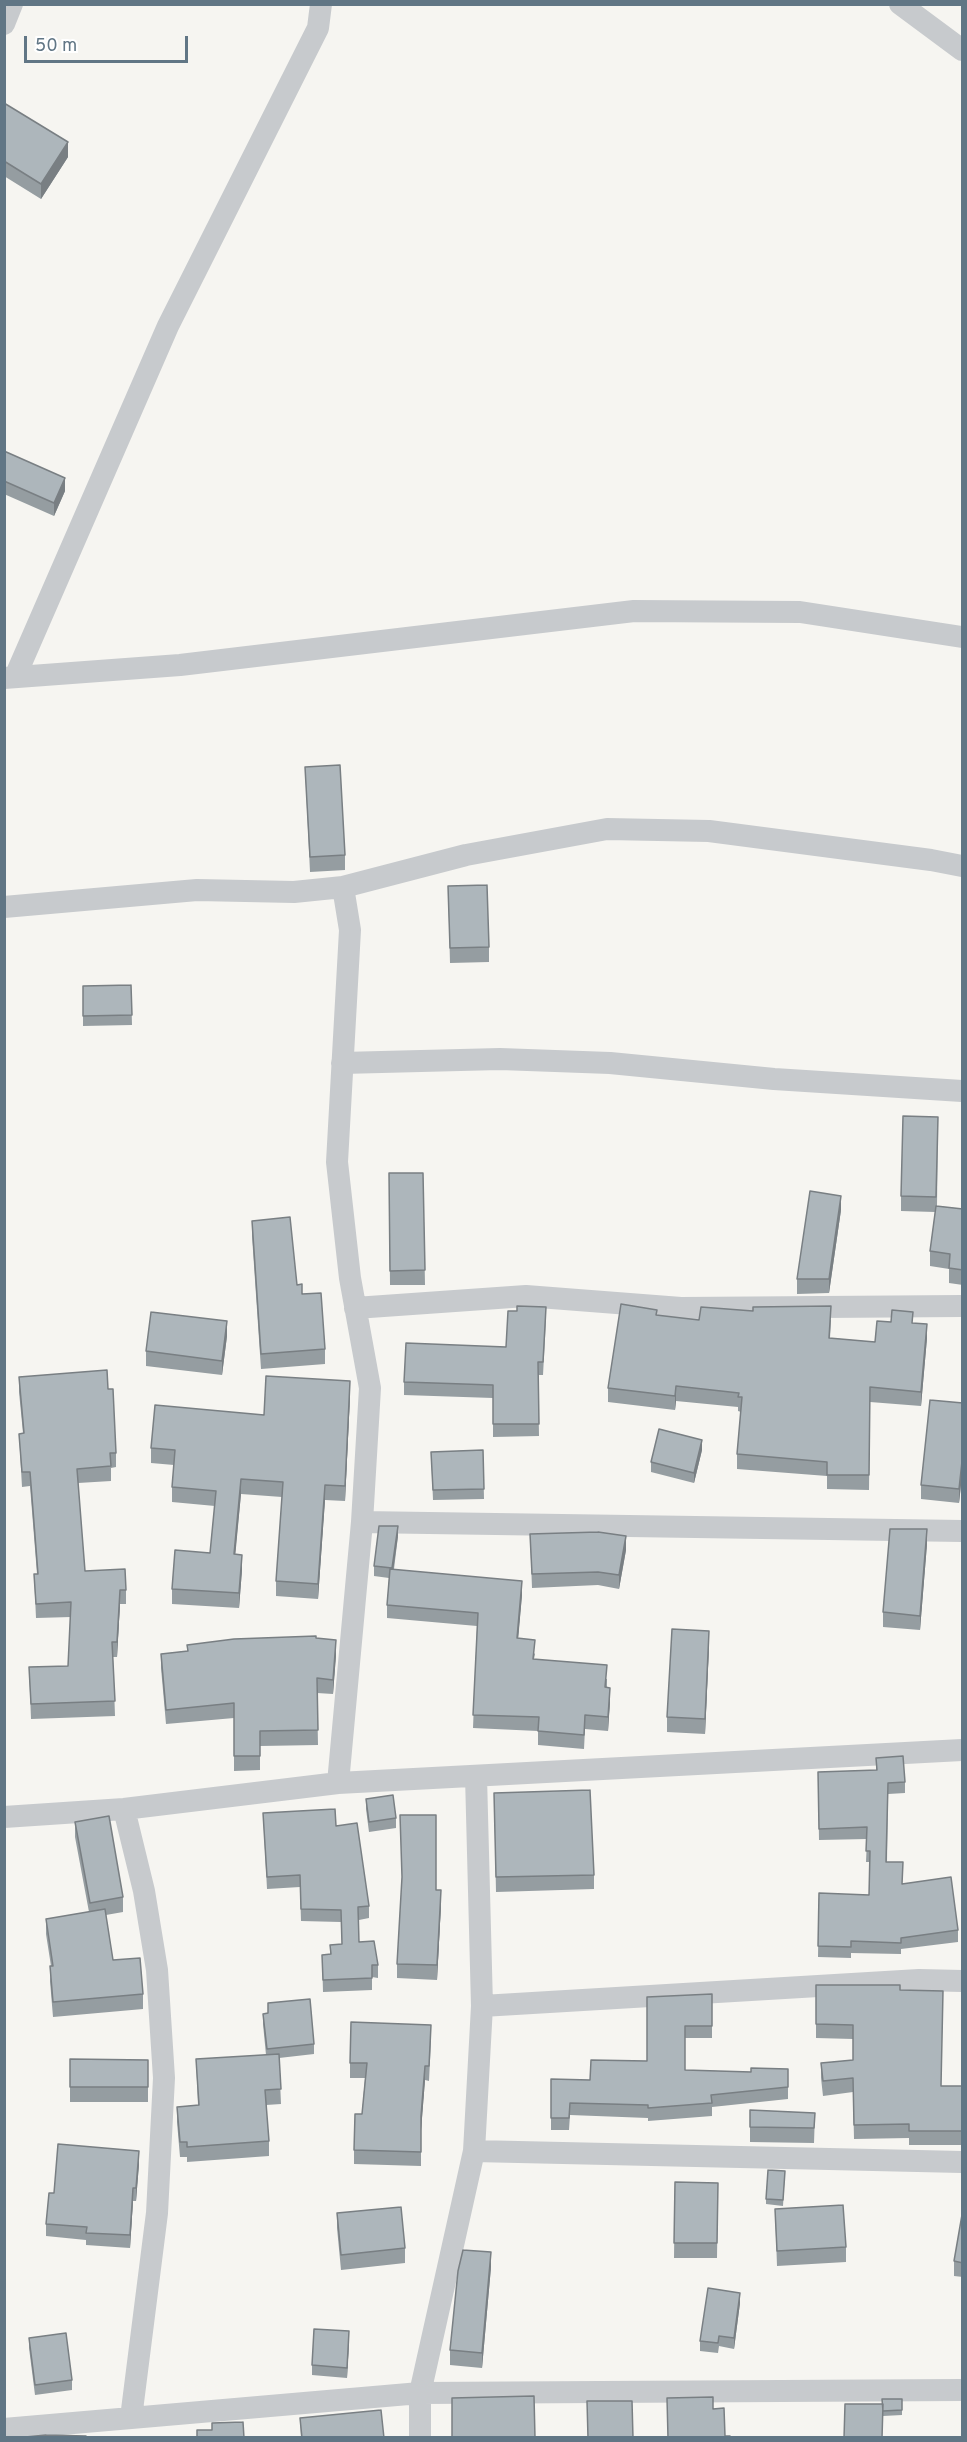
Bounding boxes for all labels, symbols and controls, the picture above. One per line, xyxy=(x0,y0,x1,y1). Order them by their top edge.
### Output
scale bar xyxy=(27,24,190,62)
text: 50 m xyxy=(35,35,77,58)

